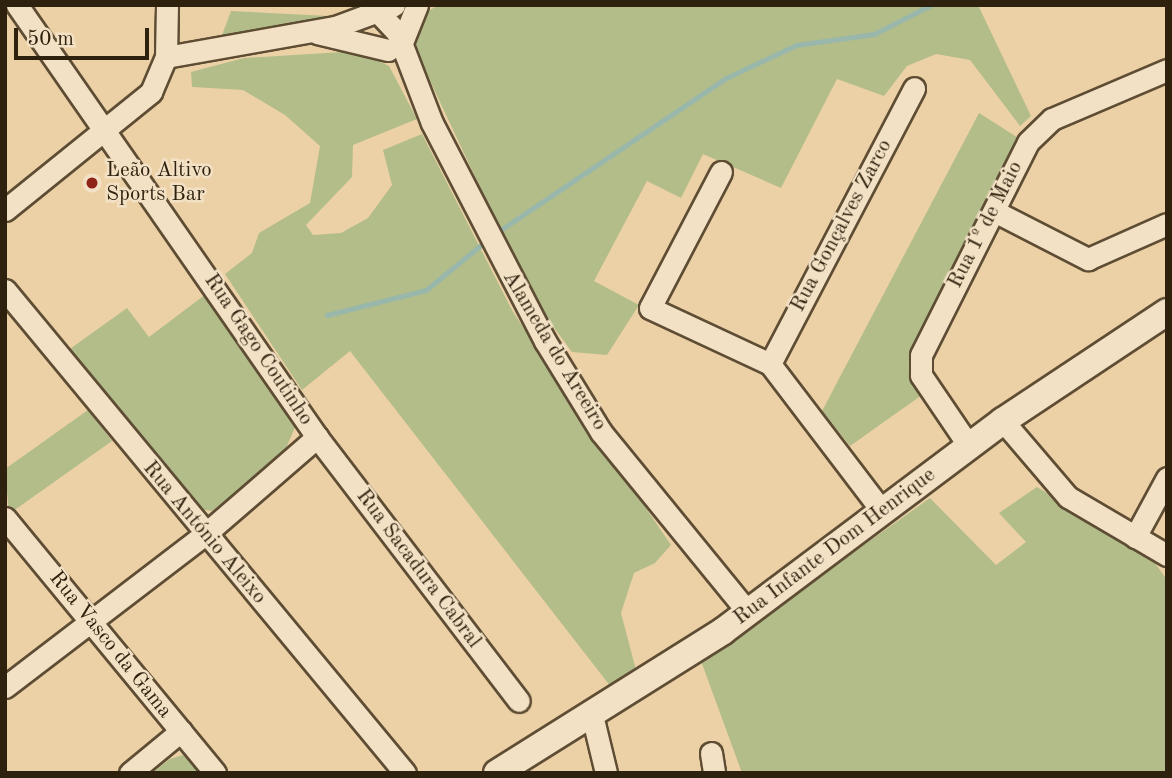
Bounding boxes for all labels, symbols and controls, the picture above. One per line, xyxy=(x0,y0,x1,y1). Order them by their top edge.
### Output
scale bar xyxy=(18,14,152,58)
text: 50 m xyxy=(27,29,74,50)
street label: Rua Gonçalves Zarco xyxy=(786,135,898,317)
street label: Rua 1º de Maio xyxy=(943,157,1029,293)
place label: Leão Altivo Sports Bar xyxy=(106,158,212,208)
marker: Leão Altivo Sports Bar xyxy=(84,175,100,191)
street label: Alameda do Areeiro xyxy=(496,267,612,435)
street label: Rua Gago Coutinho xyxy=(198,269,318,431)
street label: Rua António Aleixo xyxy=(137,456,271,610)
street label: Rua Infante Dom Henrique xyxy=(729,463,941,631)
street label: Rua Sacadura Cabral xyxy=(350,485,486,653)
street label: Rua Vasco da Gama xyxy=(43,566,177,724)

